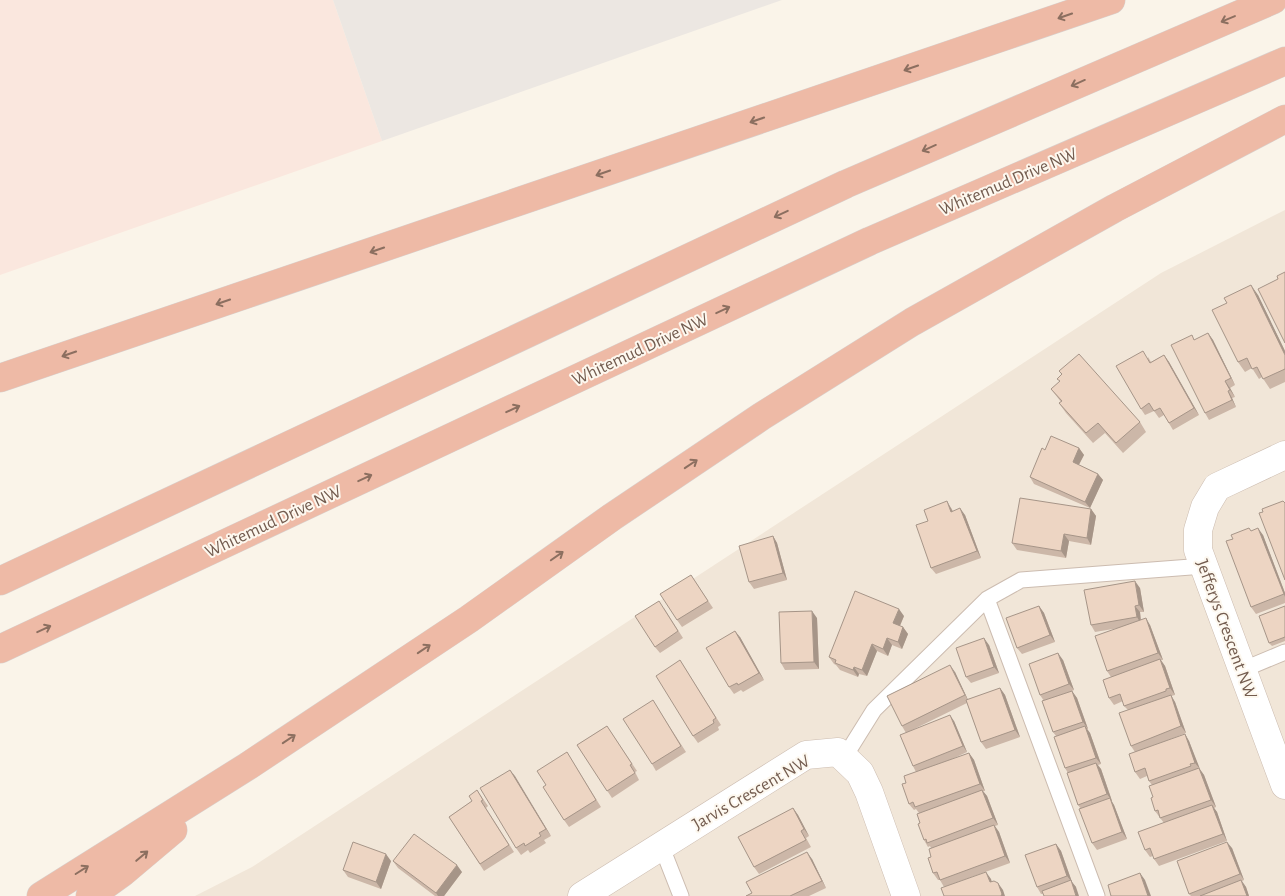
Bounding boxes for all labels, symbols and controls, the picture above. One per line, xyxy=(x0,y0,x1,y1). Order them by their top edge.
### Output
one-way arrow xyxy=(1058,12,1073,21)
one-way arrow xyxy=(1221,15,1236,24)
one-way arrow xyxy=(904,64,919,73)
one-way arrow xyxy=(1071,78,1086,88)
one-way arrow xyxy=(750,116,766,125)
one-way arrow xyxy=(922,143,937,153)
street label: Whitemud Drive NW xyxy=(937,145,1080,219)
one-way arrow xyxy=(596,168,612,178)
one-way arrow xyxy=(774,210,789,220)
one-way arrow xyxy=(369,245,385,255)
one-way arrow xyxy=(216,298,231,307)
one-way arrow xyxy=(715,305,730,314)
street label: Whitemud Drive NW xyxy=(570,311,711,389)
one-way arrow xyxy=(62,350,77,359)
one-way arrow xyxy=(505,404,520,414)
one-way arrow xyxy=(684,459,698,469)
one-way arrow xyxy=(358,473,373,483)
street label: Whitemud Drive NW xyxy=(203,483,344,561)
one-way arrow xyxy=(550,551,564,561)
street label: Jefferys Crescent NW xyxy=(1193,557,1260,701)
one-way arrow xyxy=(36,623,51,633)
one-way arrow xyxy=(417,644,431,654)
one-way arrow xyxy=(282,734,296,744)
street label: Jarvis Crescent NW xyxy=(690,752,813,834)
one-way arrow xyxy=(136,850,149,861)
one-way arrow xyxy=(75,865,89,876)

